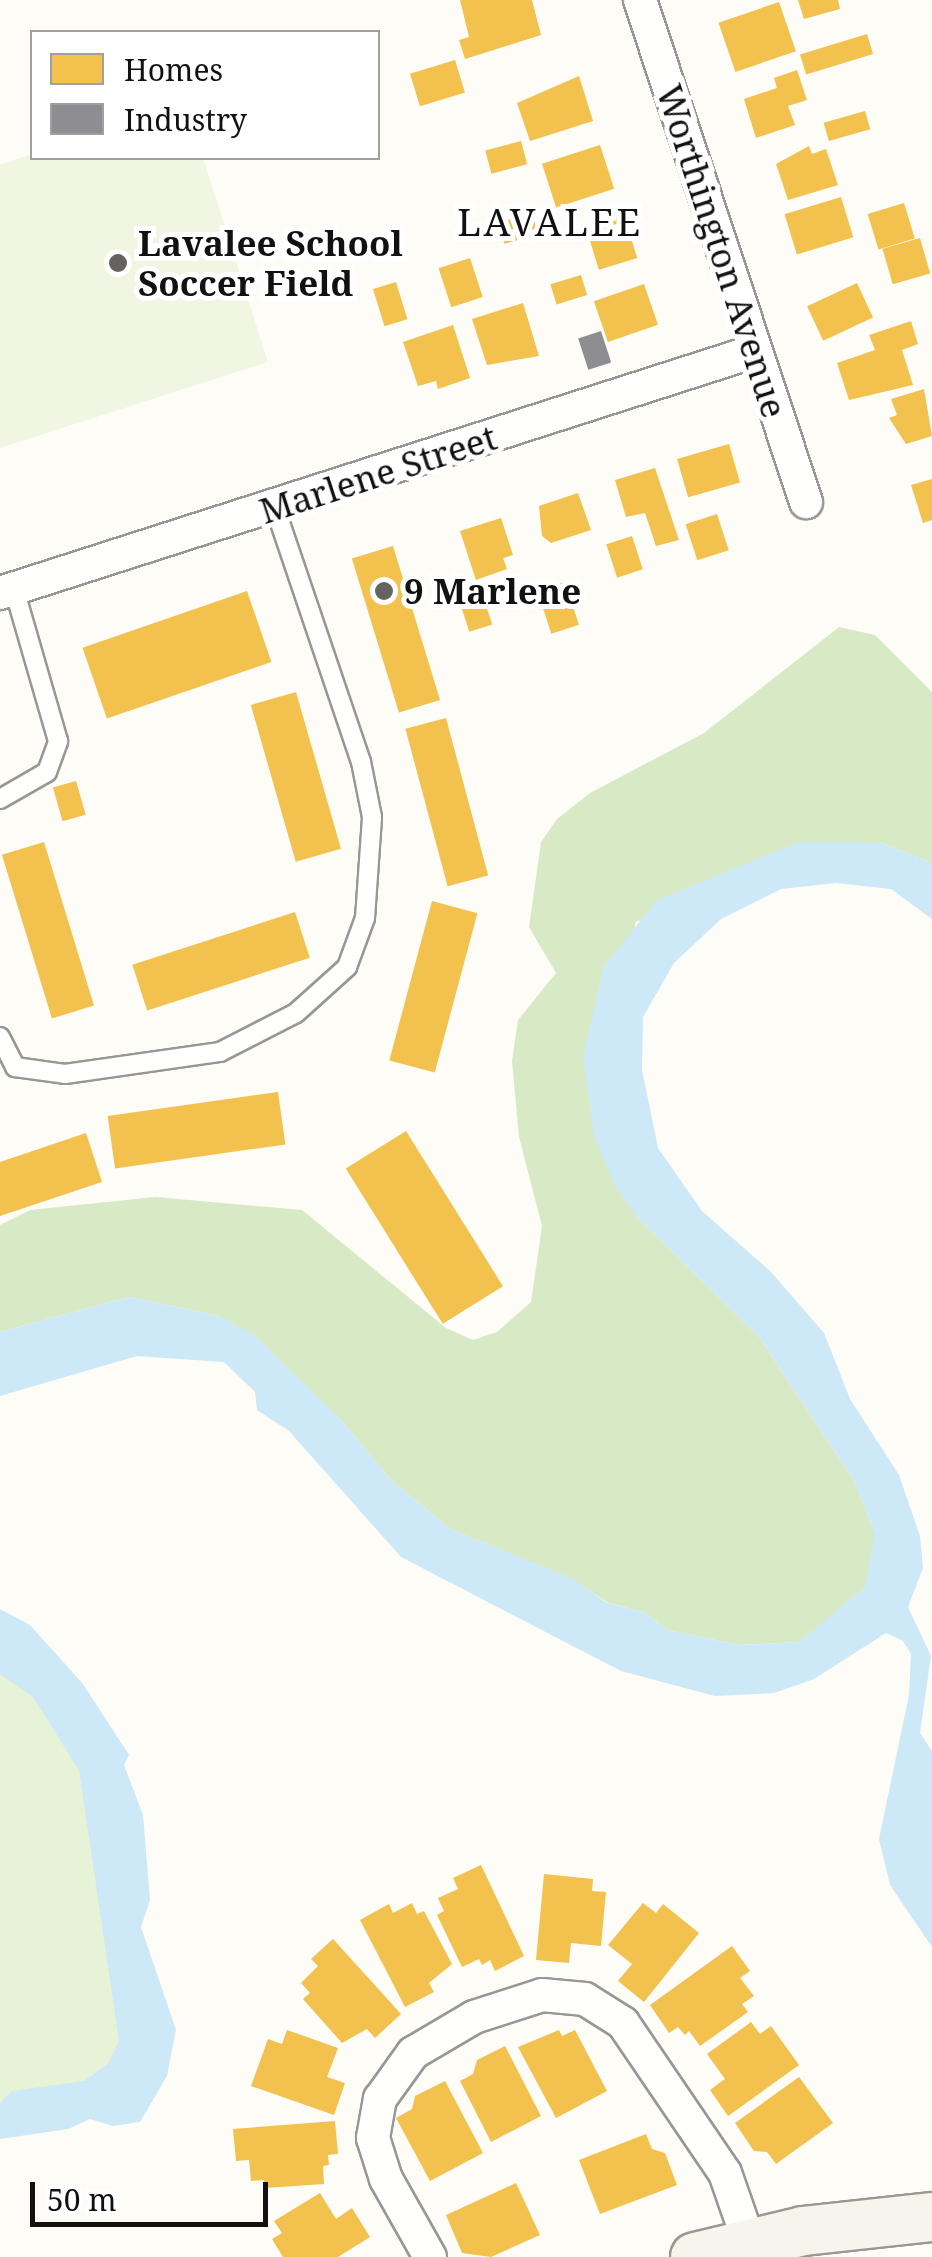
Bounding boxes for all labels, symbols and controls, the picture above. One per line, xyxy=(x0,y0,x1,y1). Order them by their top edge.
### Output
legend xyxy=(30,30,380,160)
text: Homes xyxy=(124,49,223,90)
street label: Worthington Avenue xyxy=(648,79,796,423)
text: Industry xyxy=(124,99,247,140)
district label: LAVALEE xyxy=(457,199,643,245)
place label: Lavalee School Soccer Field xyxy=(138,222,403,304)
marker: Lavalee School Soccer Field xyxy=(107,252,129,274)
street label: Marlene Street xyxy=(254,416,502,532)
place label: 9 Marlene xyxy=(404,570,581,612)
marker: 9 Marlene xyxy=(373,580,395,602)
scale bar xyxy=(35,2162,272,2224)
text: 50 m xyxy=(47,2179,117,2220)

